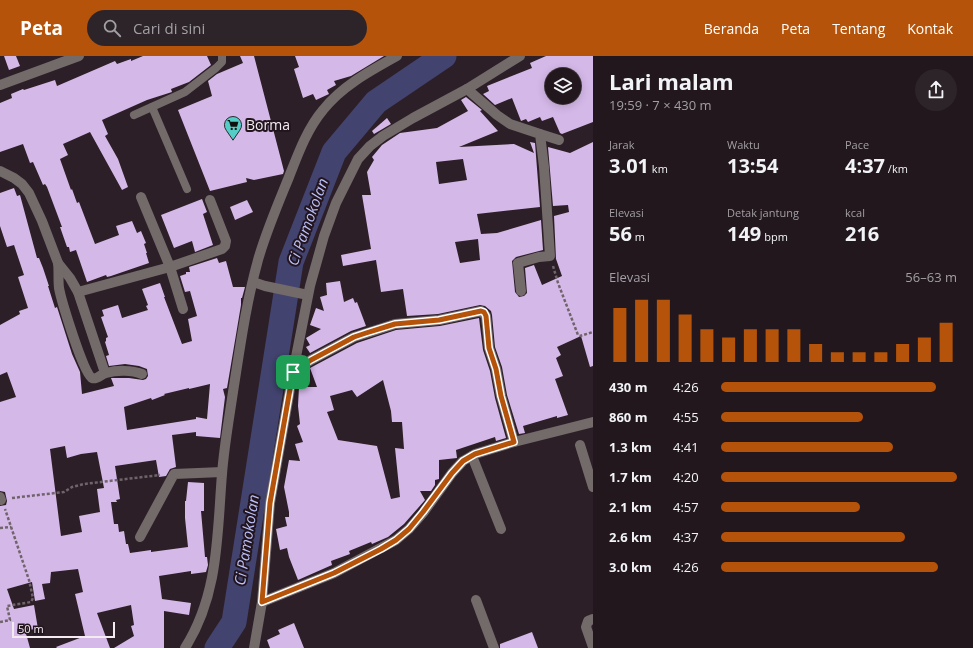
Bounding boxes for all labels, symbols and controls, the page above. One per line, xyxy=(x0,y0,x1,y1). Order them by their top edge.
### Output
search box xyxy=(87,10,367,46)
text: Peta xyxy=(20,15,63,41)
icon: search xyxy=(101,17,123,39)
text: Cari di sini xyxy=(133,18,205,38)
text: Beranda xyxy=(704,19,759,38)
text: Peta xyxy=(781,19,810,38)
text: Tentang xyxy=(832,19,885,38)
text: Kontak xyxy=(907,19,953,38)
text: Lari malam xyxy=(609,66,734,96)
map controls xyxy=(545,68,581,104)
button: layers xyxy=(545,68,581,104)
button: share xyxy=(915,69,957,111)
text: 19:59 · 7 × 430 m xyxy=(609,96,712,114)
supermarket icon: Borma xyxy=(223,115,243,140)
place label: Borma xyxy=(246,115,290,134)
text: Jarak xyxy=(609,137,634,152)
text: Waktu xyxy=(727,137,760,152)
text: Pace xyxy=(845,137,869,152)
text: 3.01 xyxy=(609,152,649,179)
text: 13:54 xyxy=(727,152,778,179)
text: 4:37 xyxy=(845,152,885,179)
text: km xyxy=(649,161,668,176)
text: /km xyxy=(885,161,908,176)
water label: Ci Pamokolan xyxy=(282,175,332,268)
text: Elevasi xyxy=(609,205,644,220)
text: Detak jantung xyxy=(727,205,799,220)
text: kcal xyxy=(845,205,865,220)
text: 56 xyxy=(609,220,632,247)
text: 149 xyxy=(727,220,761,247)
text: 216 xyxy=(845,220,879,247)
text: m xyxy=(632,229,645,244)
text: bpm xyxy=(761,229,788,244)
text: Elevasi xyxy=(609,268,650,286)
text: 56–63 m xyxy=(905,268,957,286)
pin xyxy=(276,355,310,389)
icon: arrive xyxy=(282,361,304,383)
text: 430 m xyxy=(609,378,647,396)
text: 4:26 xyxy=(673,378,699,396)
text: 860 m xyxy=(609,408,647,426)
text: 4:55 xyxy=(673,408,699,426)
text: 1.3 km xyxy=(609,438,652,456)
text: 4:41 xyxy=(673,438,699,456)
text: 1.7 km xyxy=(609,468,652,486)
text: 4:20 xyxy=(673,468,699,486)
water label: Ci Pamokolan xyxy=(229,493,263,587)
text: 2.1 km xyxy=(609,498,652,516)
text: 4:57 xyxy=(673,498,699,516)
text: 2.6 km xyxy=(609,528,652,546)
text: 4:37 xyxy=(673,528,699,546)
text: 3.0 km xyxy=(609,558,652,576)
text: 4:26 xyxy=(673,558,699,576)
scale bar xyxy=(12,620,115,639)
text: 50 m xyxy=(18,621,44,636)

